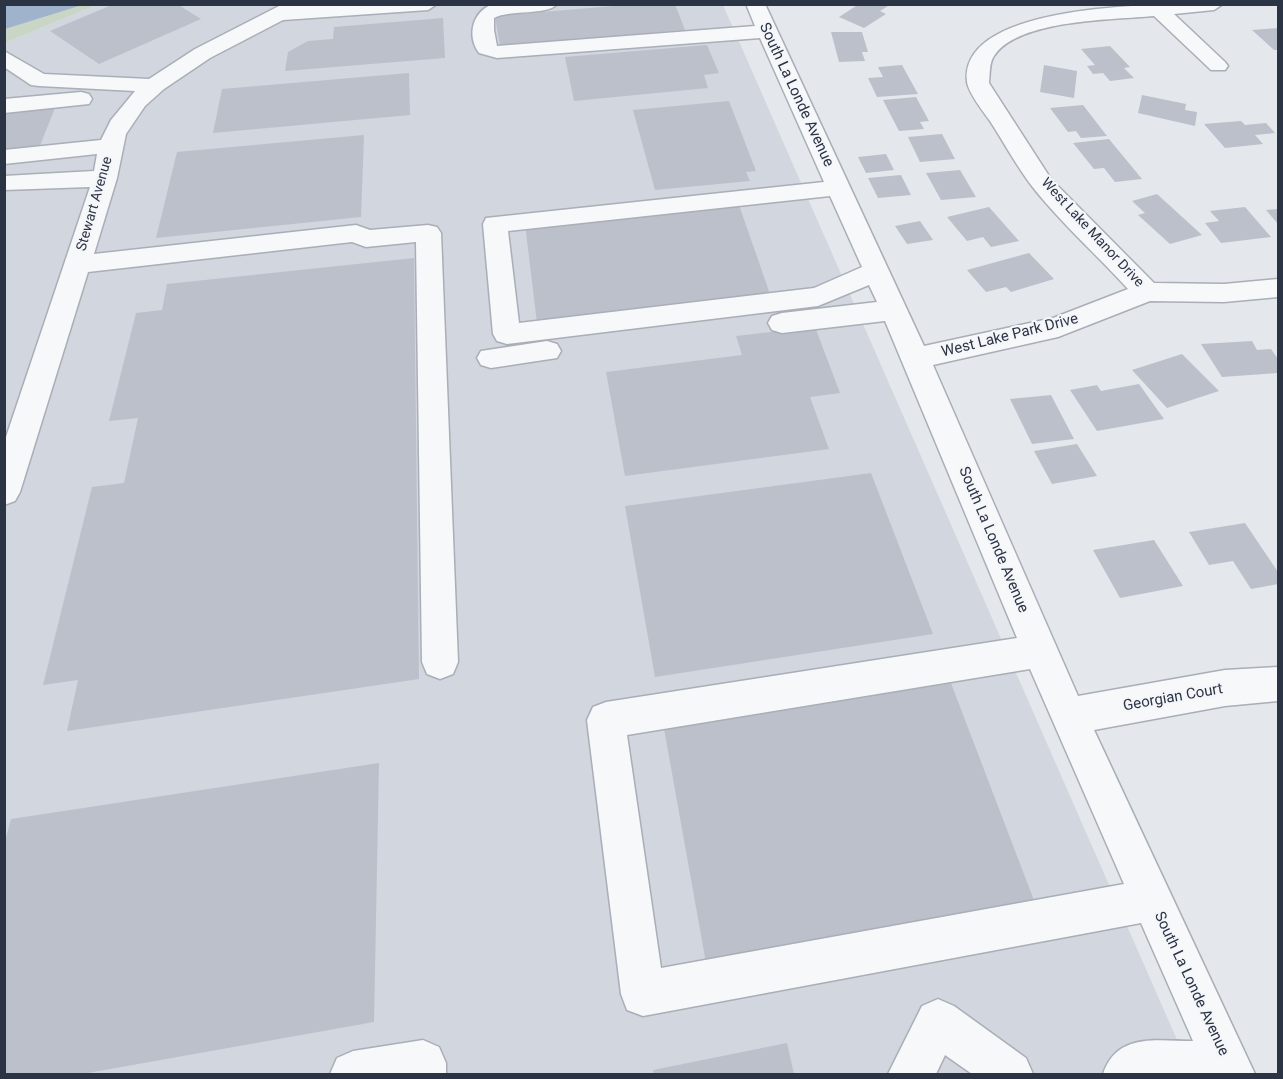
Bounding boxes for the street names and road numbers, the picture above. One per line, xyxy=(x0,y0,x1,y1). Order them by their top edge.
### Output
street label: South La Londe Avenue xyxy=(755,20,837,170)
street label: Stewart Avenue xyxy=(74,155,116,253)
street label: West Lake Manor Drive xyxy=(1037,175,1147,291)
street label: West Lake Park Drive xyxy=(940,310,1080,362)
street label: South La Londe Avenue xyxy=(954,464,1032,616)
street label: Georgian Court xyxy=(1122,680,1224,716)
street label: South La Londe Avenue xyxy=(1150,909,1232,1059)

